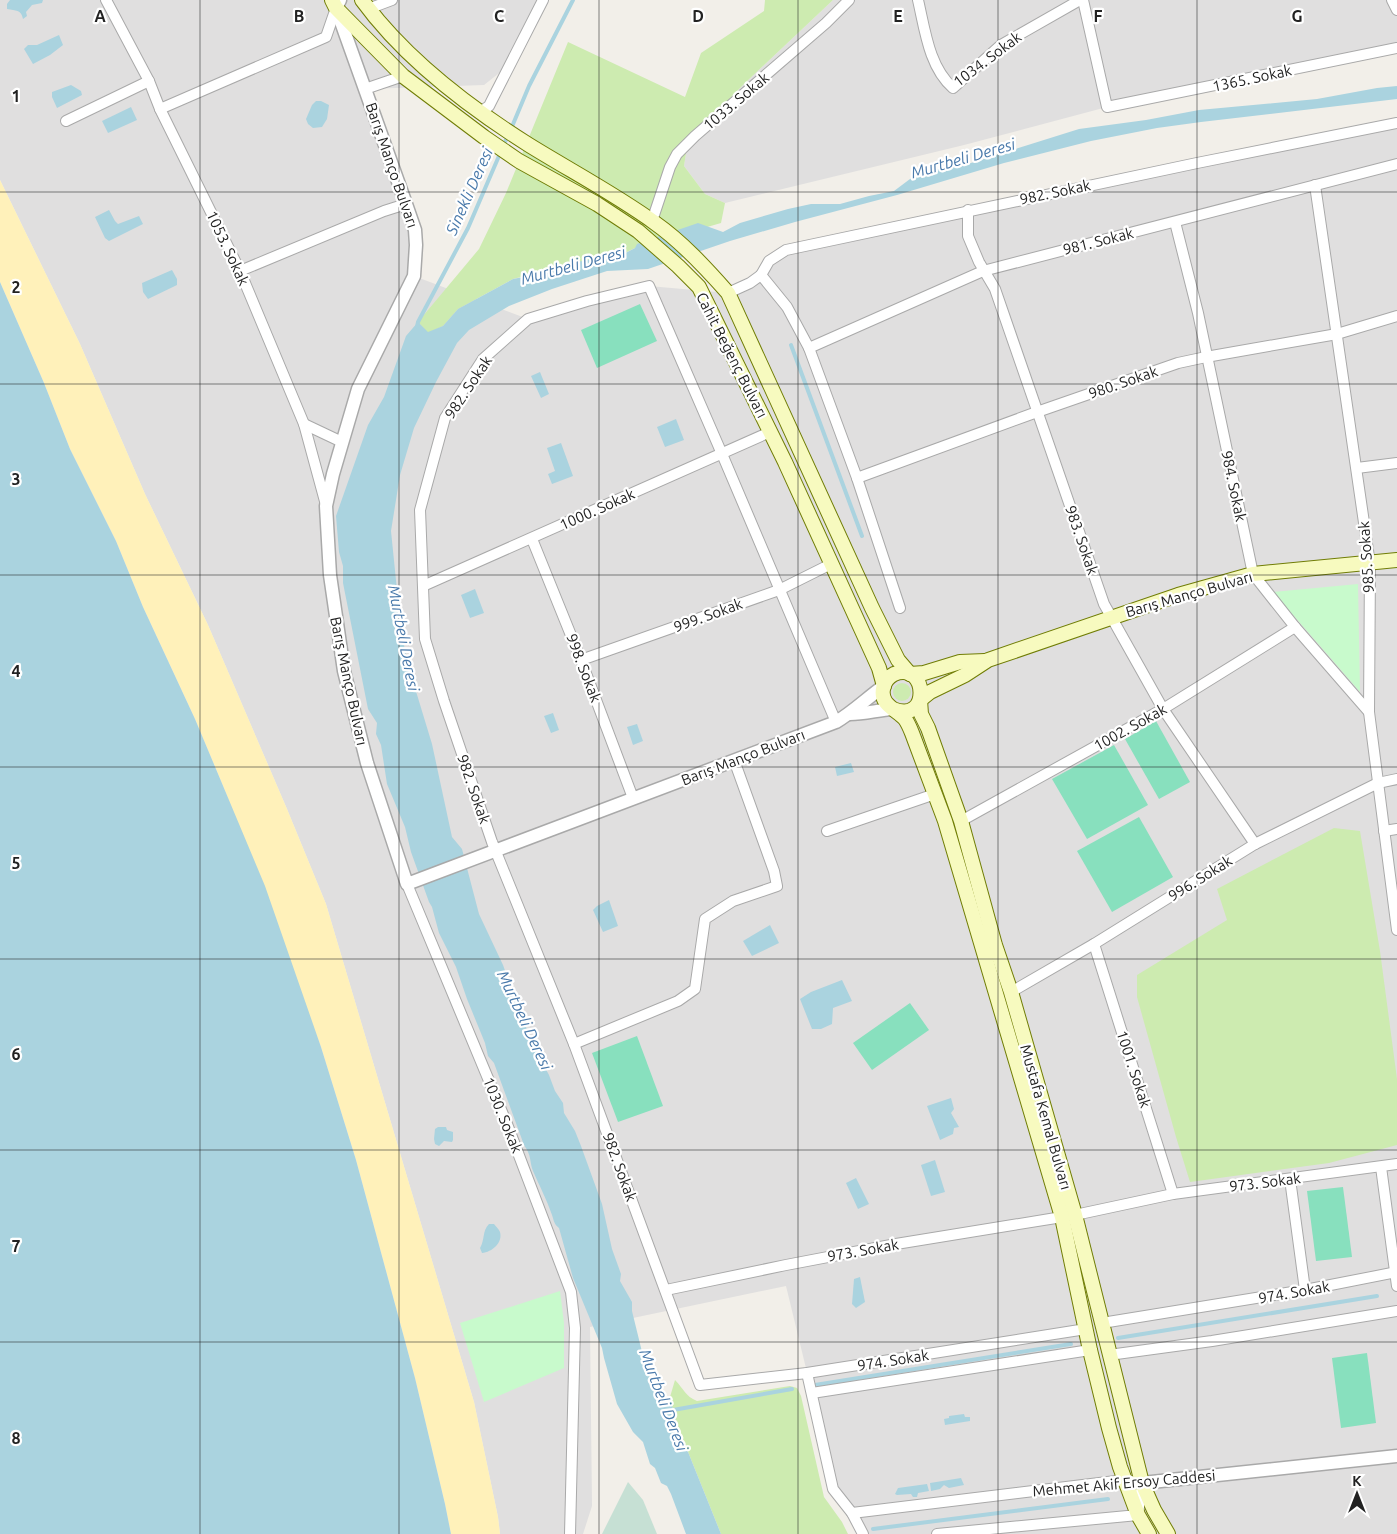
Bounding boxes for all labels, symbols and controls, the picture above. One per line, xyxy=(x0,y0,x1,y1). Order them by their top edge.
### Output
text: A xyxy=(94,7,106,25)
text: B xyxy=(294,7,304,25)
text: C xyxy=(494,7,504,25)
text: D xyxy=(692,7,704,25)
text: E xyxy=(893,7,903,25)
text: F xyxy=(1094,7,1103,25)
text: G xyxy=(1291,7,1303,25)
street label: 1034. Sokak xyxy=(950,28,1025,90)
street label: 1365. Sokak xyxy=(1211,61,1294,95)
street label: 1033. Sokak xyxy=(700,68,773,133)
text: 1 xyxy=(11,87,21,105)
street label: Barış Manço Bulvarı xyxy=(363,100,421,230)
water label: Murtbeli Deresi xyxy=(909,134,1018,182)
water label: Sinekli Deresi xyxy=(441,144,497,238)
street label: 982. Sokak xyxy=(1018,176,1092,208)
street label: 1053. Sokak xyxy=(203,208,253,288)
street label: 981. Sokak xyxy=(1061,224,1135,258)
water label: Murtbeli Deresi xyxy=(519,242,628,288)
text: 2 xyxy=(11,278,21,296)
street label: Cahit Beğenç Bulvarı xyxy=(693,289,771,421)
street label: 982. Sokak xyxy=(441,352,495,422)
street label: 980. Sokak xyxy=(1086,362,1160,402)
street label: 984. Sokak xyxy=(1218,449,1250,523)
text: 3 xyxy=(11,470,21,488)
street label: 1000. Sokak xyxy=(557,485,638,533)
street label: 983. Sokak xyxy=(1062,503,1102,577)
street label: 985. Sokak xyxy=(1355,520,1377,594)
street label: Barış Manço Bulvarı xyxy=(1124,568,1254,620)
water label: Murtbeli Deresi xyxy=(385,583,423,694)
street label: 999. Sokak xyxy=(671,595,745,635)
street label: Barış Manço Bulvarı xyxy=(327,615,371,747)
street label: 998. Sokak xyxy=(563,631,605,705)
text: 4 xyxy=(11,662,21,680)
street label: 1002. Sokak xyxy=(1091,700,1170,754)
street label: Barış Manço Bulvarı xyxy=(679,726,807,788)
street label: 982. Sokak xyxy=(454,752,494,826)
street label: 996. Sokak xyxy=(1165,851,1235,904)
text: 5 xyxy=(11,854,21,872)
water label: Murtbeli Deresi xyxy=(494,967,556,1074)
street label: 1001. Sokak xyxy=(1113,1028,1155,1110)
street label: Mustafa Kemal Bulvarı xyxy=(1017,1043,1075,1191)
text: 6 xyxy=(11,1045,21,1063)
street label: 1030. Sokak xyxy=(480,1075,526,1156)
street label: 982. Sokak xyxy=(600,1130,640,1204)
street label: 973. Sokak xyxy=(1228,1169,1302,1195)
street label: 973. Sokak xyxy=(826,1235,900,1265)
text: 7 xyxy=(11,1237,21,1255)
street label: 974. Sokak xyxy=(1257,1277,1331,1307)
water label: Murtbeli Deresi xyxy=(636,1346,692,1454)
street label: 974. Sokak xyxy=(856,1346,930,1374)
text: 8 xyxy=(11,1429,21,1447)
street label: Mehmet Akif Ersoy Caddesi xyxy=(1032,1467,1216,1499)
north arrow xyxy=(1332,1469,1382,1519)
text: K xyxy=(1352,1473,1362,1489)

